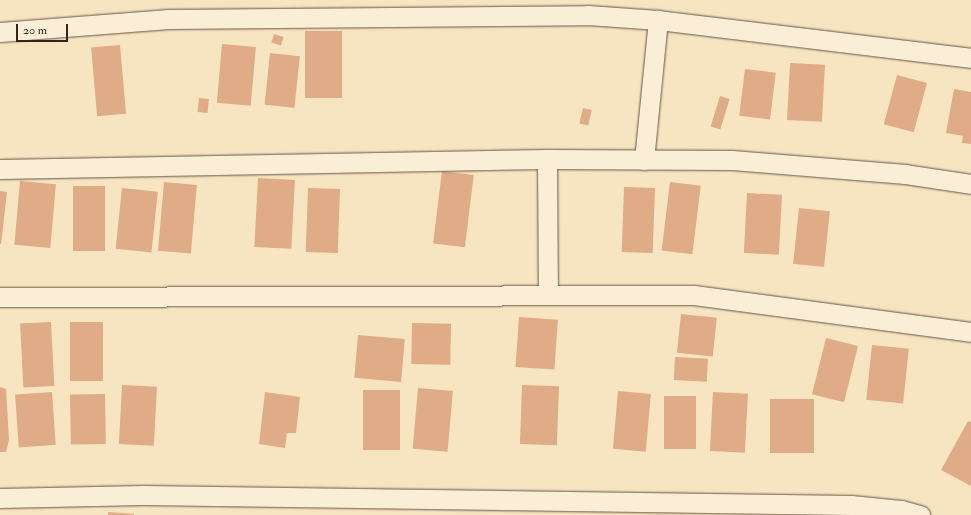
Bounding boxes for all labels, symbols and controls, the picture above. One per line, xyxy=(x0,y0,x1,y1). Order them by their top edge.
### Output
scale bar xyxy=(18,16,70,42)
text: 20 m xyxy=(23,23,47,38)

